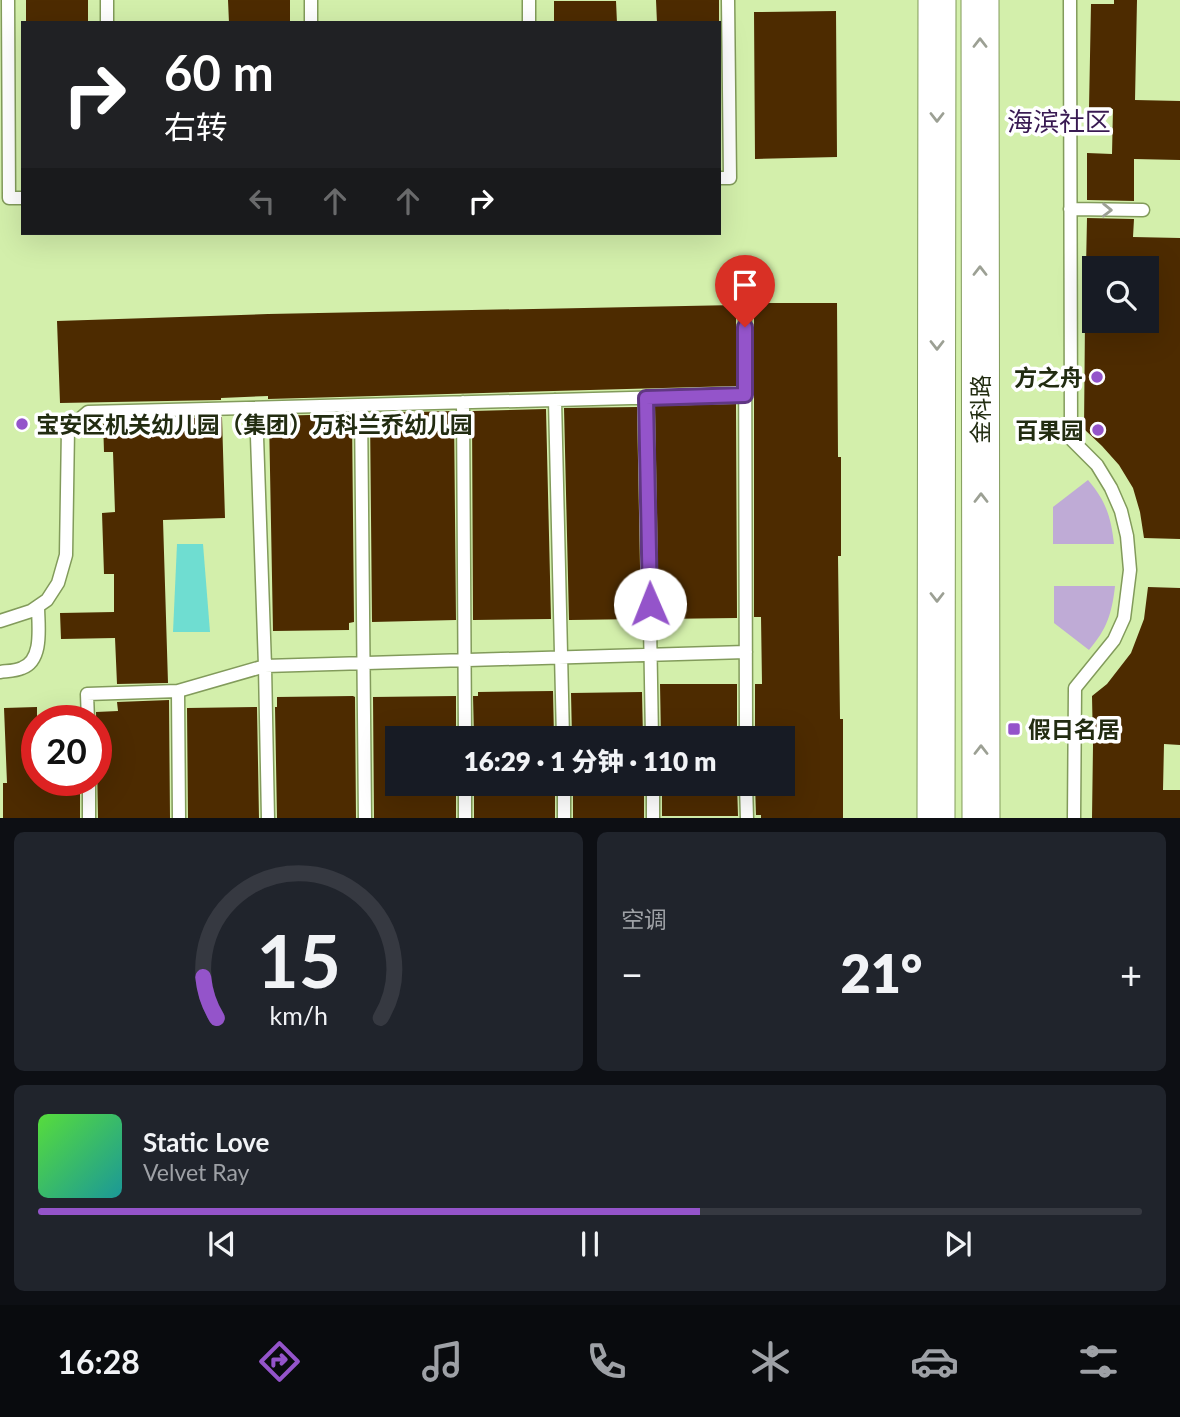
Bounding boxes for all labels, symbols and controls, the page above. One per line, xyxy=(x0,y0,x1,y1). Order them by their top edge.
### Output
one-way arrow xyxy=(972,38,988,48)
text: 60 m xyxy=(164,43,274,101)
icon: right xyxy=(49,49,140,140)
district label: 海滨社区 xyxy=(1007,105,1111,137)
text: 右转 xyxy=(164,107,228,146)
one-way arrow xyxy=(929,112,945,123)
icon: left xyxy=(243,182,281,220)
icon: ahead xyxy=(316,182,354,220)
icon: ahead xyxy=(389,182,427,220)
icon: right xyxy=(462,182,500,220)
one-way arrow xyxy=(1102,202,1113,218)
pin xyxy=(715,255,775,327)
map controls xyxy=(1082,256,1159,333)
button: search xyxy=(1082,256,1159,333)
one-way arrow xyxy=(972,265,988,276)
icon: arrive xyxy=(726,266,764,304)
one-way arrow xyxy=(929,340,945,350)
place label: 方之舟 xyxy=(1014,363,1083,391)
marker: 方之舟 xyxy=(1089,369,1105,385)
street label: 金科路 xyxy=(966,375,994,444)
place label: 宝安区机关幼儿园（集团）万科兰乔幼儿园 xyxy=(36,410,473,438)
marker: 宝安区机关幼儿园（集团）万科兰乔幼儿园 xyxy=(14,416,30,432)
place label: 百果园 xyxy=(1015,416,1084,444)
marker: 百果园 xyxy=(1090,422,1106,438)
one-way arrow xyxy=(973,493,989,503)
position arrow xyxy=(613,567,687,641)
one-way arrow xyxy=(929,592,945,602)
speed limit sign: 20 xyxy=(21,705,112,796)
place label: 假日名居 xyxy=(1028,715,1120,743)
marker: 假日名居 xyxy=(1006,721,1022,737)
text: 16:29 · 1 分钟 · 110 m xyxy=(464,745,716,777)
one-way arrow xyxy=(973,745,989,755)
text: 空调 xyxy=(621,905,667,933)
text: 15 xyxy=(256,916,341,1004)
text: 21° xyxy=(841,942,922,1004)
text: − xyxy=(621,951,643,997)
text: + xyxy=(1120,951,1142,997)
text: km/h xyxy=(269,999,328,1029)
text: Static Love xyxy=(143,1126,270,1158)
text: Velvet Ray xyxy=(143,1158,249,1186)
icon: previous xyxy=(203,1225,241,1263)
icon: pause xyxy=(571,1225,609,1263)
icon: next xyxy=(939,1225,977,1263)
icon: directions xyxy=(255,1337,304,1386)
icon: music xyxy=(418,1337,467,1386)
icon: phone xyxy=(582,1337,631,1386)
icon: climate xyxy=(746,1337,795,1386)
icon: car xyxy=(910,1337,959,1386)
icon: filters xyxy=(1074,1337,1123,1386)
text: 16:28 xyxy=(57,1342,140,1381)

